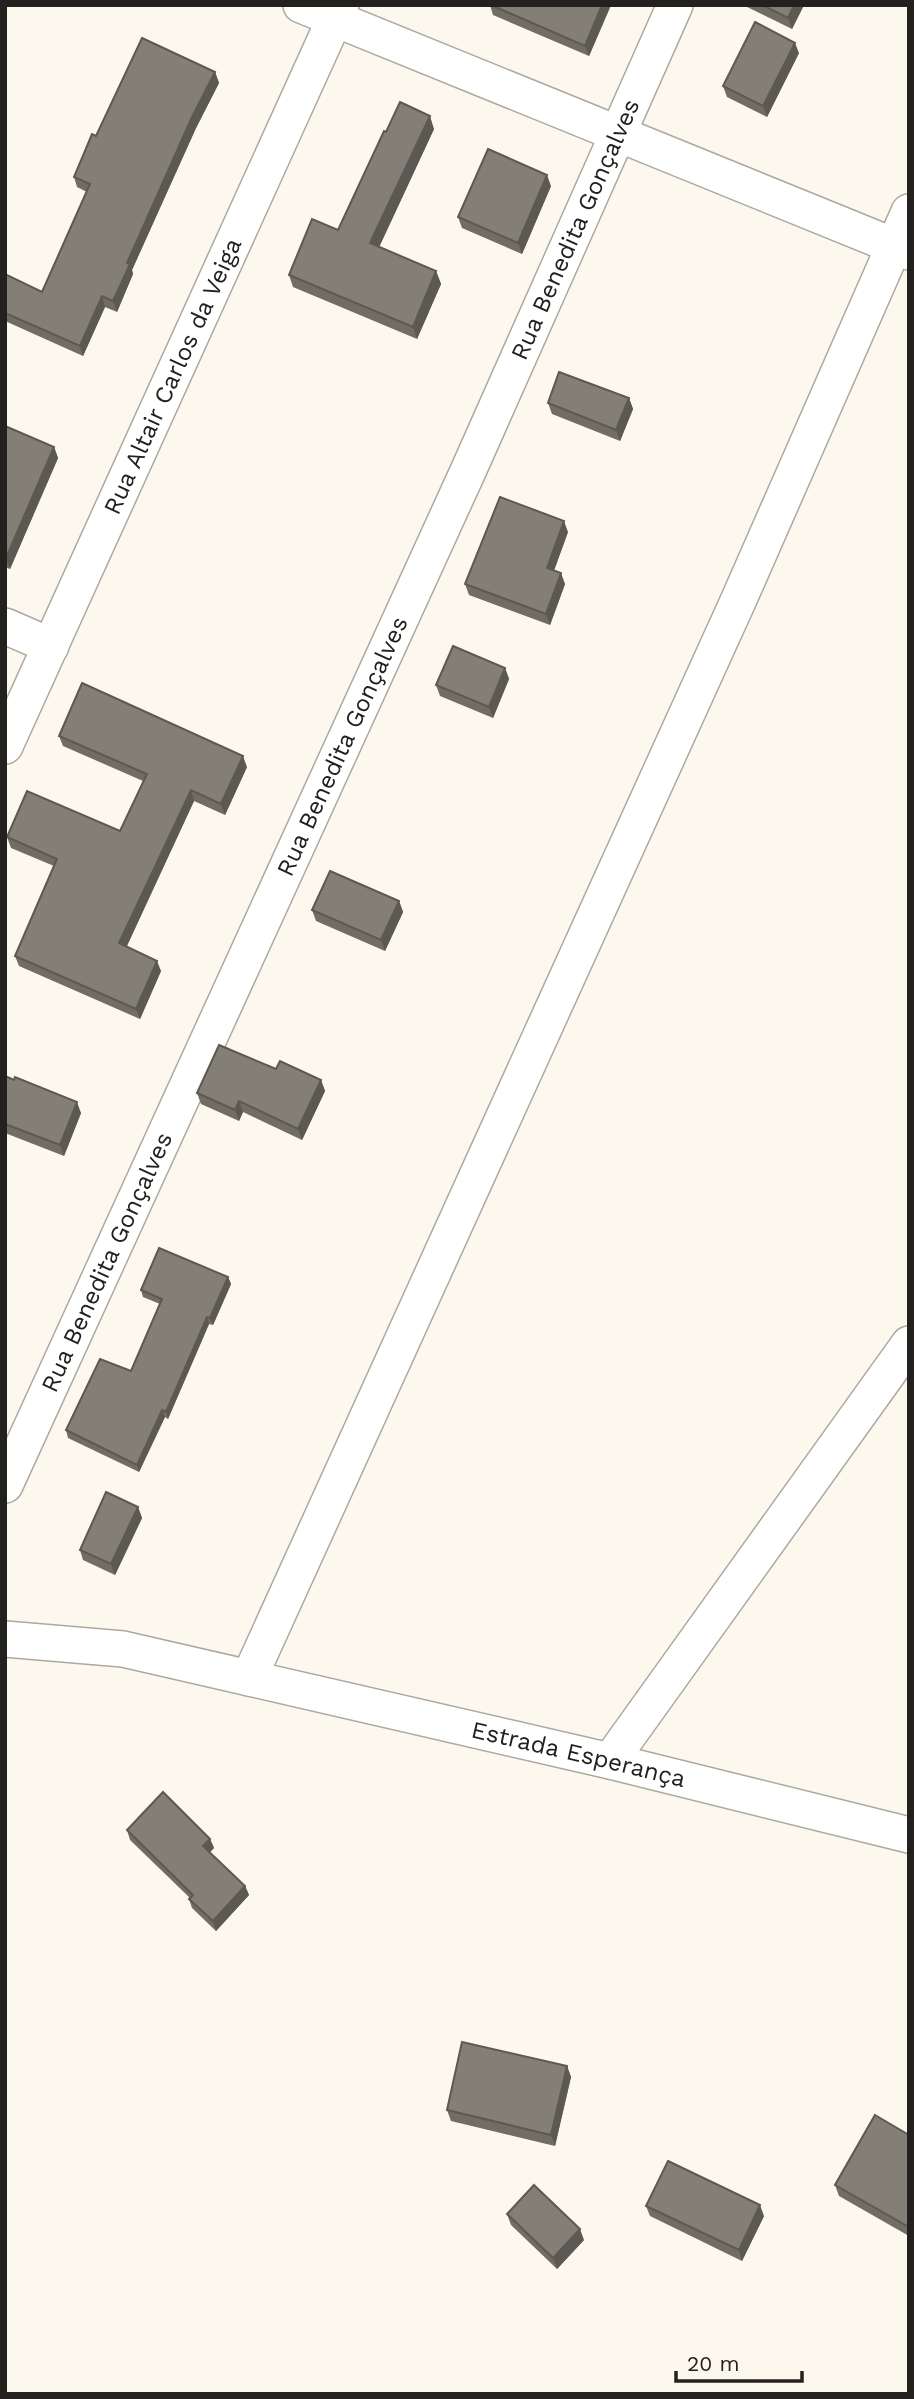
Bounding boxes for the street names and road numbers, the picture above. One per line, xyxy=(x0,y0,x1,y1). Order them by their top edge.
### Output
street label: Rua Benedita Gonçalves xyxy=(505,95,645,364)
street label: Rua Altair Carlos da Veiga xyxy=(98,234,247,519)
street label: Rua Benedita Gonçalves xyxy=(271,612,414,881)
street label: Rua Benedita Gonçalves xyxy=(35,1128,178,1396)
street label: Estrada Esperança xyxy=(469,1716,689,1793)

